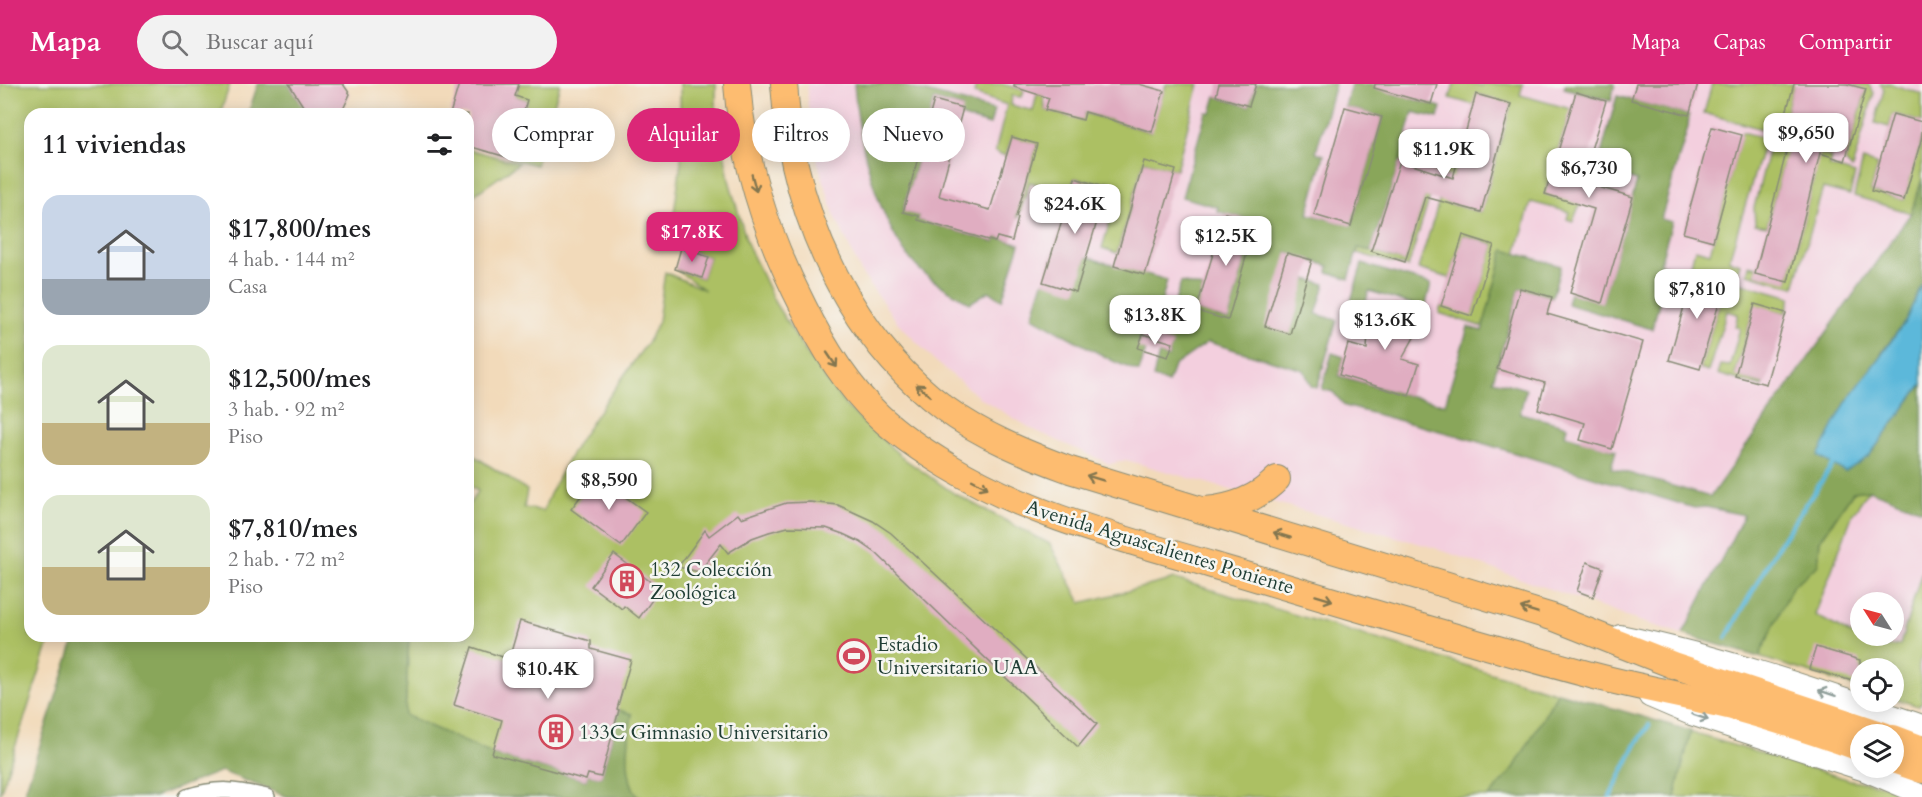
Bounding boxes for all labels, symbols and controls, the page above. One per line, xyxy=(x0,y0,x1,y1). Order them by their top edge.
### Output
search box xyxy=(137,15,557,69)
text: Mapa xyxy=(30,23,101,61)
icon: search xyxy=(158,26,191,59)
text: Buscar aquí xyxy=(206,27,313,57)
text: Mapa xyxy=(1631,28,1680,57)
text: Capas xyxy=(1713,28,1766,57)
text: Compartir xyxy=(1799,28,1892,57)
chip: Comprar xyxy=(492,108,615,162)
chip: Alquilar xyxy=(627,108,740,162)
chip: Filtros xyxy=(752,108,850,162)
chip: Nuevo xyxy=(862,108,965,162)
pin: $9,650 xyxy=(1757,113,1855,164)
text: $9,650 xyxy=(1777,119,1835,146)
text: 11 viviendas xyxy=(42,127,186,162)
icon: filters xyxy=(423,128,456,161)
pin: $11.9K xyxy=(1395,129,1493,180)
text: $11.9K xyxy=(1413,135,1475,162)
pin: $6,730 xyxy=(1540,148,1638,199)
text: $6,730 xyxy=(1560,154,1618,181)
one-way arrow xyxy=(748,173,760,192)
pin: $24.6K xyxy=(1026,184,1124,235)
text: $24.6K xyxy=(1044,190,1106,217)
text: $17,800/mes xyxy=(228,211,371,246)
pin: $17.8K xyxy=(643,212,741,263)
pin: $12.5K xyxy=(1177,216,1275,267)
text: $17.8K xyxy=(661,218,723,245)
icon: home xyxy=(90,219,162,291)
text: $12.5K xyxy=(1195,222,1257,249)
text: 4 hab. · 144 m² xyxy=(228,246,355,273)
pin: $7,810 xyxy=(1648,269,1746,320)
text: Casa xyxy=(228,273,267,300)
text: $7,810 xyxy=(1668,275,1726,302)
pin: $13.8K xyxy=(1106,295,1204,346)
pin: $13.6K xyxy=(1336,300,1434,351)
text: $13.8K xyxy=(1124,301,1186,328)
text: $13.6K xyxy=(1354,306,1416,333)
one-way arrow xyxy=(826,352,839,369)
text: $12,500/mes xyxy=(228,361,371,396)
icon: home xyxy=(90,369,162,441)
one-way arrow xyxy=(916,383,931,397)
text: 3 hab. · 92 m² xyxy=(228,396,344,423)
text: Piso xyxy=(228,423,263,450)
pin: $8,590 xyxy=(560,460,658,511)
text: $8,590 xyxy=(580,466,638,493)
one-way arrow xyxy=(1086,472,1105,483)
one-way arrow xyxy=(971,479,989,491)
street label: Avenida Aguascalientes Poniente xyxy=(1023,493,1297,601)
text: $7,810/mes xyxy=(228,511,358,546)
icon: home xyxy=(90,519,162,591)
one-way arrow xyxy=(1273,529,1292,540)
text: 2 hab. · 72 m² xyxy=(228,546,344,573)
place label: 132 Colección Zoológica xyxy=(650,556,773,606)
building icon: 132 Colección Zoológica xyxy=(609,563,645,599)
text: Piso xyxy=(228,573,263,600)
north arrow xyxy=(1850,592,1904,646)
map controls xyxy=(1850,592,1904,778)
one-way arrow xyxy=(1314,593,1333,604)
one-way arrow xyxy=(1520,604,1539,615)
place label: Estadio Universitario UAA xyxy=(877,631,1039,681)
sports icon: Estadio Universitario UAA xyxy=(836,638,872,674)
pin: $10.4K xyxy=(499,649,597,700)
text: $10.4K xyxy=(517,655,579,682)
button: locate xyxy=(1850,658,1904,712)
one-way arrow xyxy=(1818,687,1837,698)
one-way arrow xyxy=(1690,713,1709,724)
building icon: 133C Gimnasio Universitario xyxy=(538,714,574,750)
place label: 133C Gimnasio Universitario xyxy=(579,719,828,746)
button: layers xyxy=(1850,724,1904,778)

